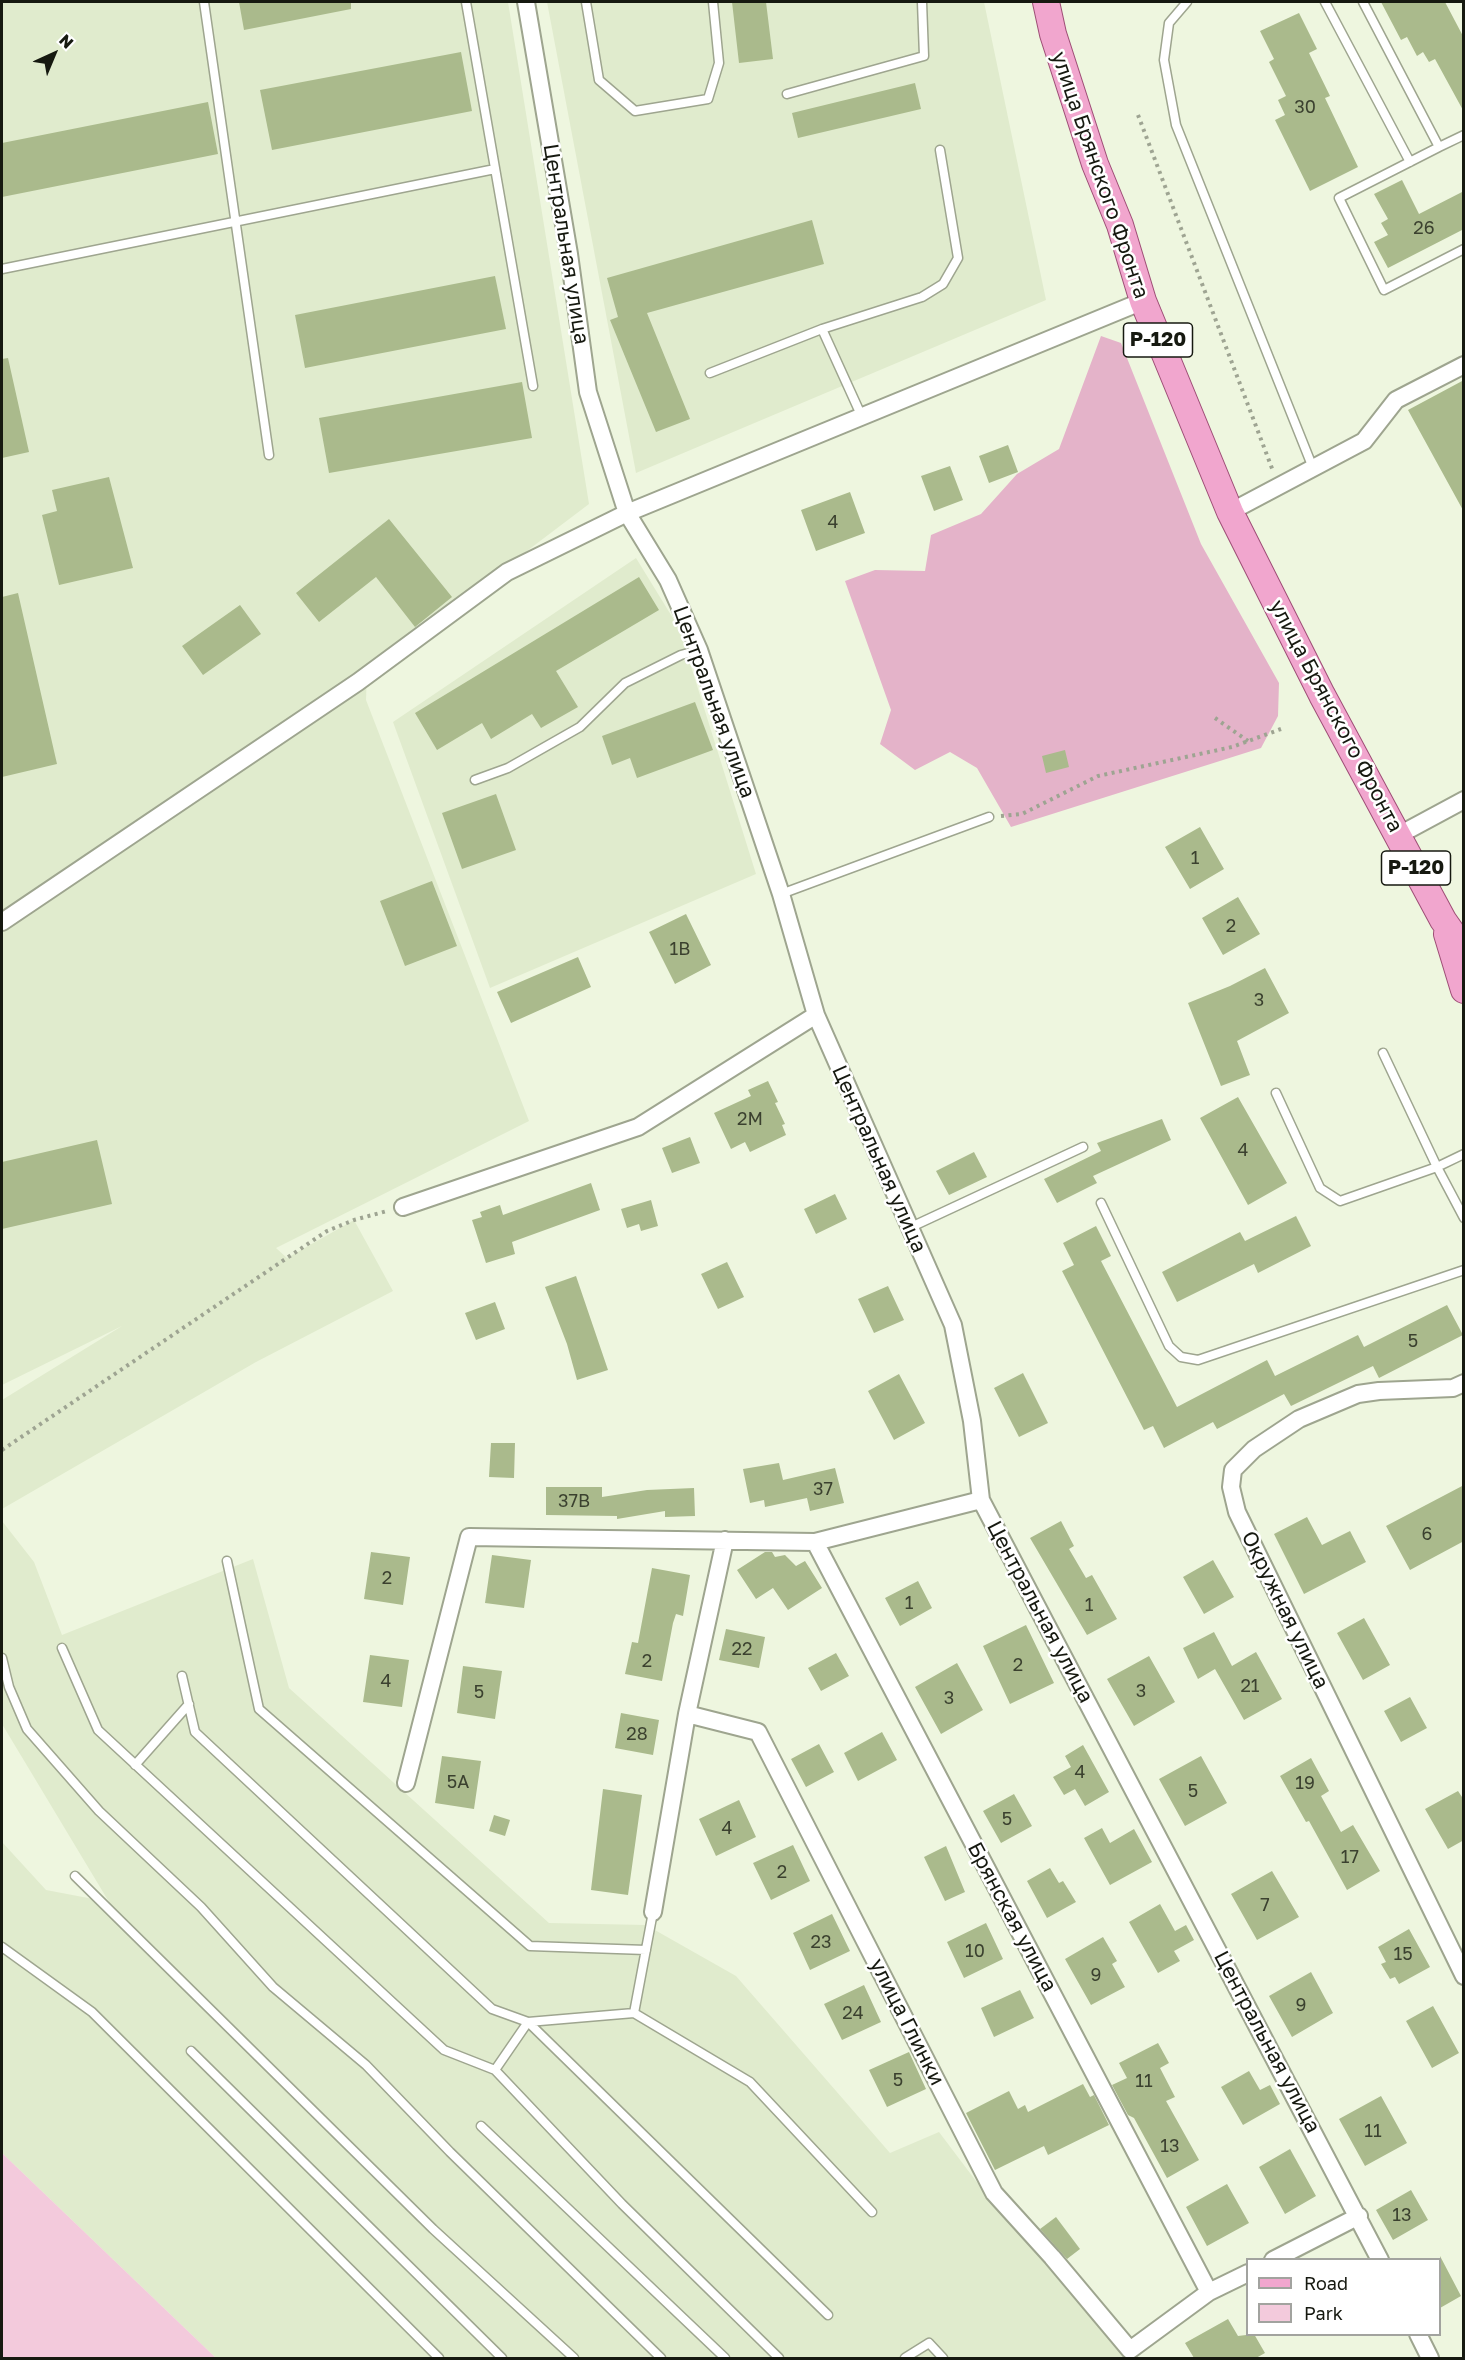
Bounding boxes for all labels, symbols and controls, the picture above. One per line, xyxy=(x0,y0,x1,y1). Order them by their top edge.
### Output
north arrow xyxy=(24,24,84,84)
text: N xyxy=(55,30,78,52)
street label: улица Брянского Фронта xyxy=(1046,48,1154,302)
house number: 30 xyxy=(1294,96,1316,118)
street label: Центральная улица xyxy=(538,142,594,346)
house number: 26 xyxy=(1413,217,1435,239)
road number: Р-120 xyxy=(1124,323,1192,357)
house number: 4 xyxy=(828,511,838,533)
street label: улица Брянского Фронта xyxy=(1264,595,1408,837)
street label: Центральная улица xyxy=(668,602,760,802)
house number: 1 xyxy=(1191,847,1199,869)
road number: Р-120 xyxy=(1382,851,1450,885)
house number: 2 xyxy=(1226,915,1236,937)
house number: 1В xyxy=(670,938,690,960)
house number: 3 xyxy=(1254,989,1264,1011)
street label: Центральная улица xyxy=(826,1061,932,1257)
house number: 2М xyxy=(737,1108,763,1130)
house number: 4 xyxy=(1238,1139,1248,1161)
house number: 5 xyxy=(1408,1330,1418,1352)
house number: 37 xyxy=(813,1478,833,1500)
house number: 37В xyxy=(558,1490,590,1512)
street label: Центральная улица xyxy=(981,1517,1099,1707)
house number: 6 xyxy=(1422,1523,1432,1545)
street label: Окружная улица xyxy=(1236,1527,1334,1693)
house number: 2 xyxy=(382,1567,392,1589)
house number: 1 xyxy=(905,1592,913,1614)
house number: 1 xyxy=(1085,1594,1093,1616)
house number: 22 xyxy=(732,1638,752,1660)
house number: 2 xyxy=(642,1650,652,1672)
house number: 2 xyxy=(1013,1654,1023,1676)
house number: 4 xyxy=(381,1670,391,1692)
house number: 21 xyxy=(1240,1675,1260,1697)
house number: 3 xyxy=(1136,1680,1146,1702)
house number: 5 xyxy=(474,1681,484,1703)
house number: 3 xyxy=(944,1687,954,1709)
house number: 28 xyxy=(626,1723,648,1745)
house number: 4 xyxy=(1075,1761,1085,1783)
house number: 5А xyxy=(447,1771,469,1793)
house number: 19 xyxy=(1295,1772,1315,1794)
house number: 5 xyxy=(1188,1780,1198,1802)
house number: 5 xyxy=(1002,1808,1012,1830)
house number: 4 xyxy=(722,1817,732,1839)
street label: Брянская улица xyxy=(962,1838,1062,1996)
house number: 17 xyxy=(1341,1846,1359,1868)
house number: 2 xyxy=(777,1861,787,1883)
house number: 7 xyxy=(1260,1894,1270,1916)
house number: 23 xyxy=(811,1931,831,1953)
house number: 10 xyxy=(965,1940,985,1962)
house number: 15 xyxy=(1393,1943,1413,1965)
street label: Центральная улица xyxy=(1208,1947,1326,2137)
street label: улица Глинки xyxy=(864,1954,950,2090)
house number: 9 xyxy=(1091,1964,1101,1986)
house number: 9 xyxy=(1296,1994,1306,2016)
house number: 24 xyxy=(842,2002,864,2024)
house number: 5 xyxy=(893,2069,903,2091)
house number: 11 xyxy=(1135,2070,1153,2092)
house number: 11 xyxy=(1364,2120,1382,2142)
house number: 13 xyxy=(1160,2135,1180,2157)
house number: 13 xyxy=(1392,2204,1412,2226)
legend xyxy=(1246,2258,1441,2336)
text: Road xyxy=(1304,2272,1348,2294)
text: Park xyxy=(1304,2302,1343,2324)

